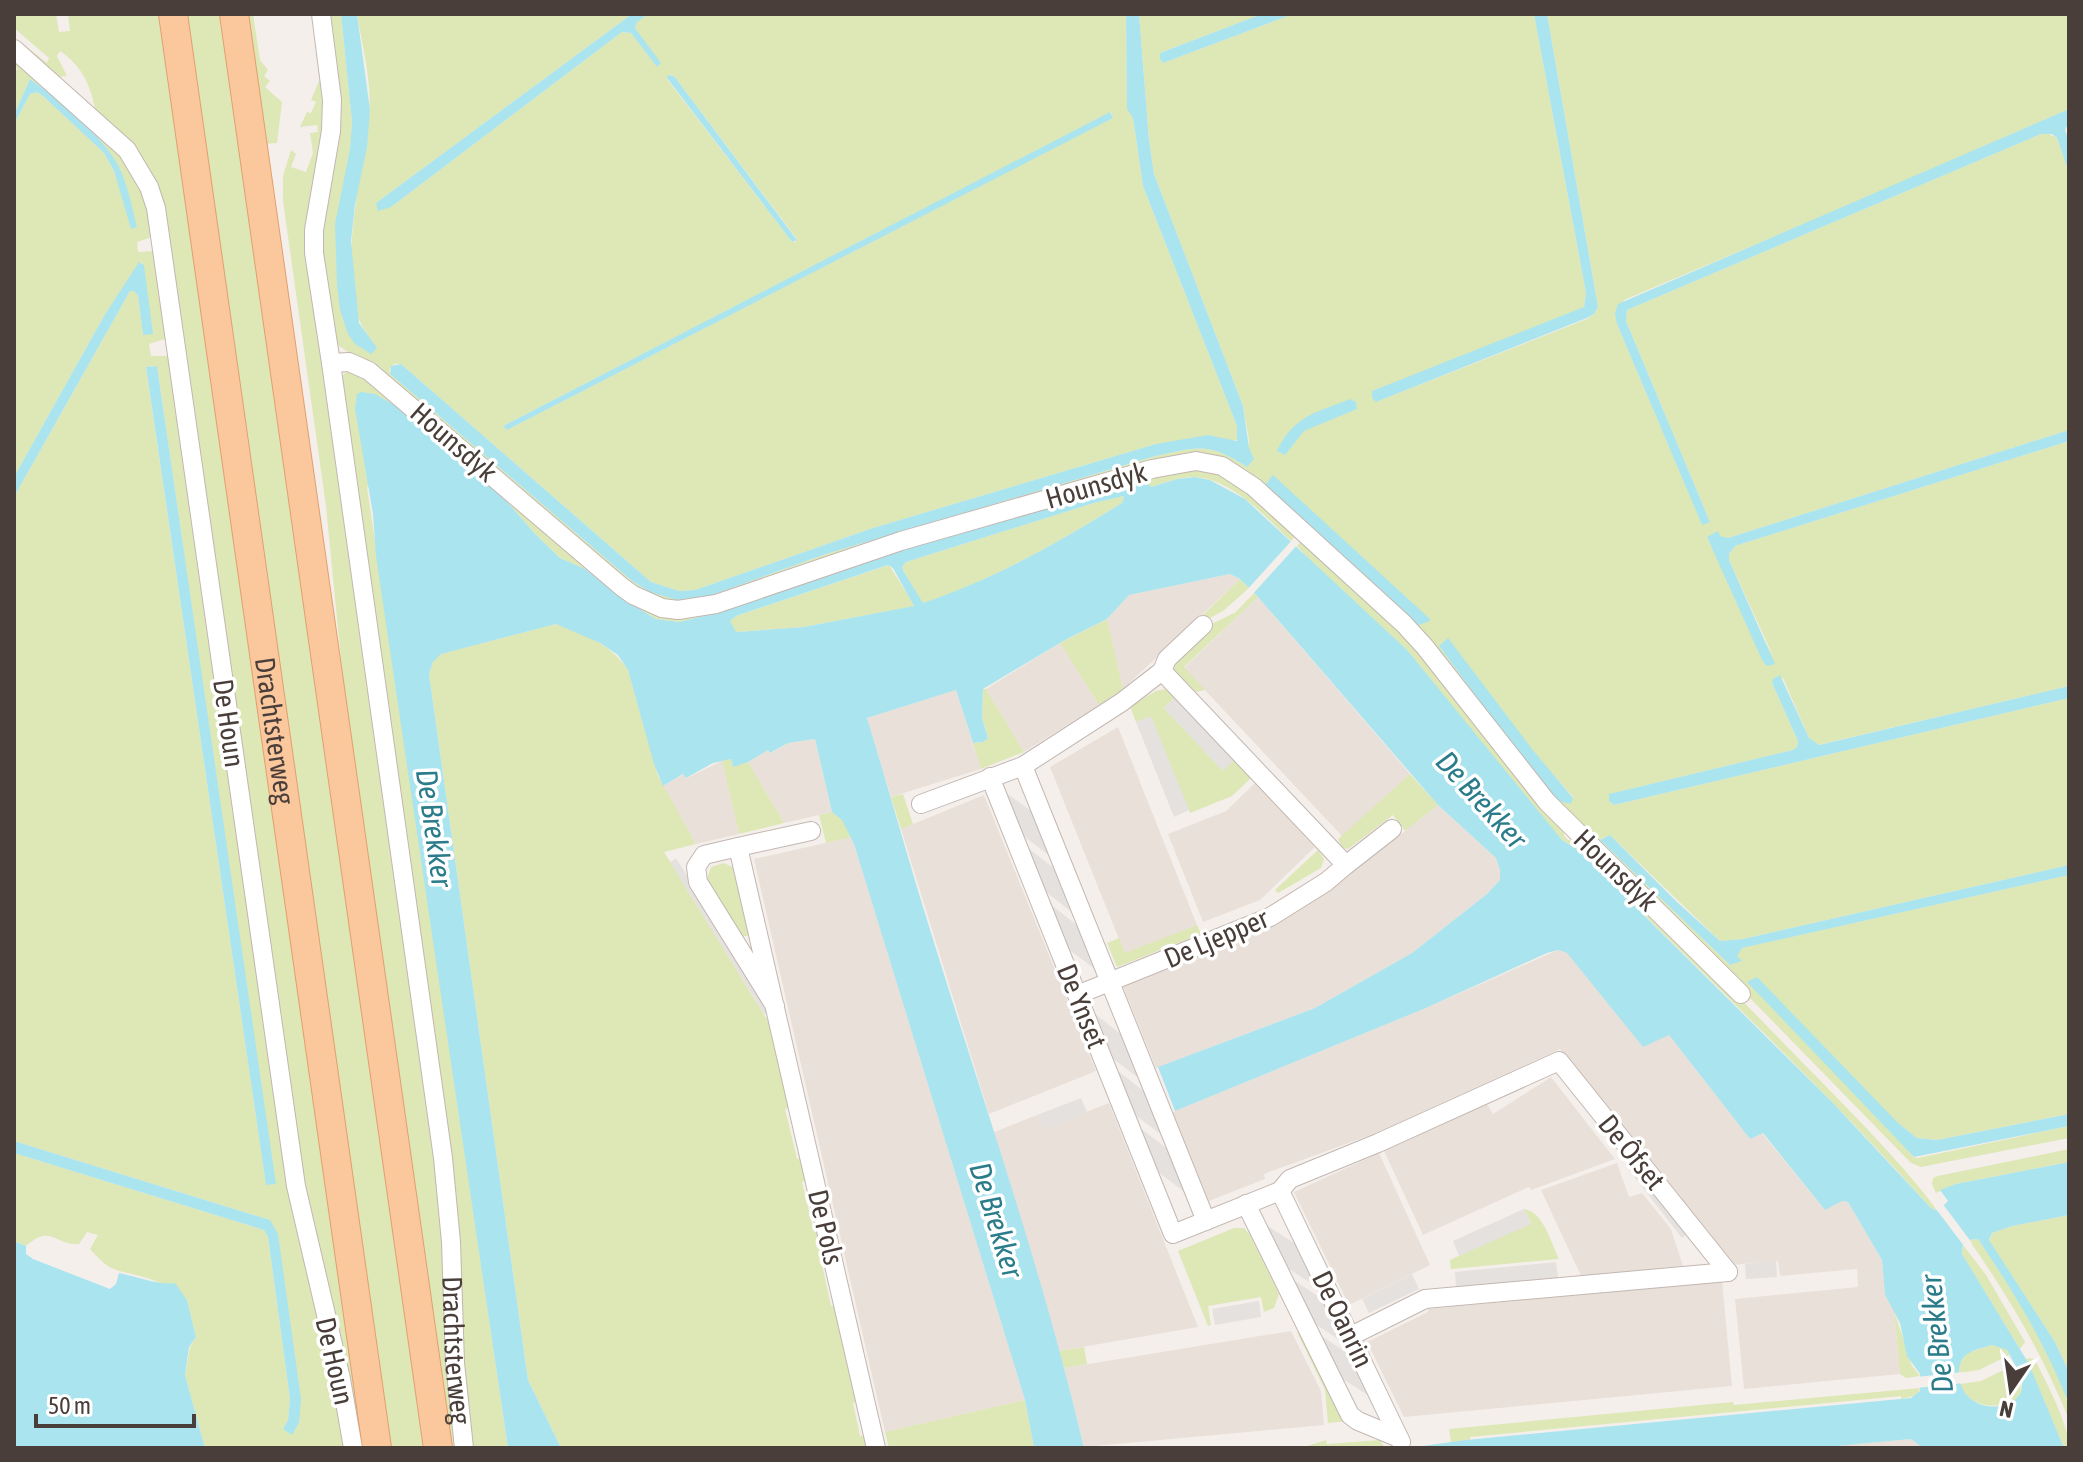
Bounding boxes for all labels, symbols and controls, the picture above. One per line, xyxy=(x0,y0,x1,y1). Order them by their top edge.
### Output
street label: Hounsdyk xyxy=(404,396,504,488)
street label: Hounsdyk xyxy=(1042,455,1150,515)
street label: Drachtsterweg xyxy=(249,655,301,806)
street label: De Houn xyxy=(207,677,251,769)
water label: De Brekker xyxy=(1429,744,1535,856)
water label: De Brekker xyxy=(410,767,460,890)
street label: Hounsdyk xyxy=(1568,823,1664,917)
street label: De Ljepper xyxy=(1159,902,1273,974)
street label: De Ynset xyxy=(1051,959,1113,1053)
street label: De Ôfset xyxy=(1592,1108,1672,1196)
water label: De Brekker xyxy=(963,1158,1031,1282)
street label: De Pols xyxy=(802,1186,850,1268)
street label: De Oanrin xyxy=(1306,1265,1380,1373)
water label: De Brekker xyxy=(1913,1272,1959,1395)
street label: Drachtsterweg xyxy=(436,1276,477,1426)
street label: De Houn xyxy=(309,1314,361,1408)
north arrow xyxy=(1971,1350,2051,1430)
scale bar xyxy=(36,1378,194,1428)
text: 50 m xyxy=(48,1392,91,1419)
text: N xyxy=(1997,1395,2016,1424)

